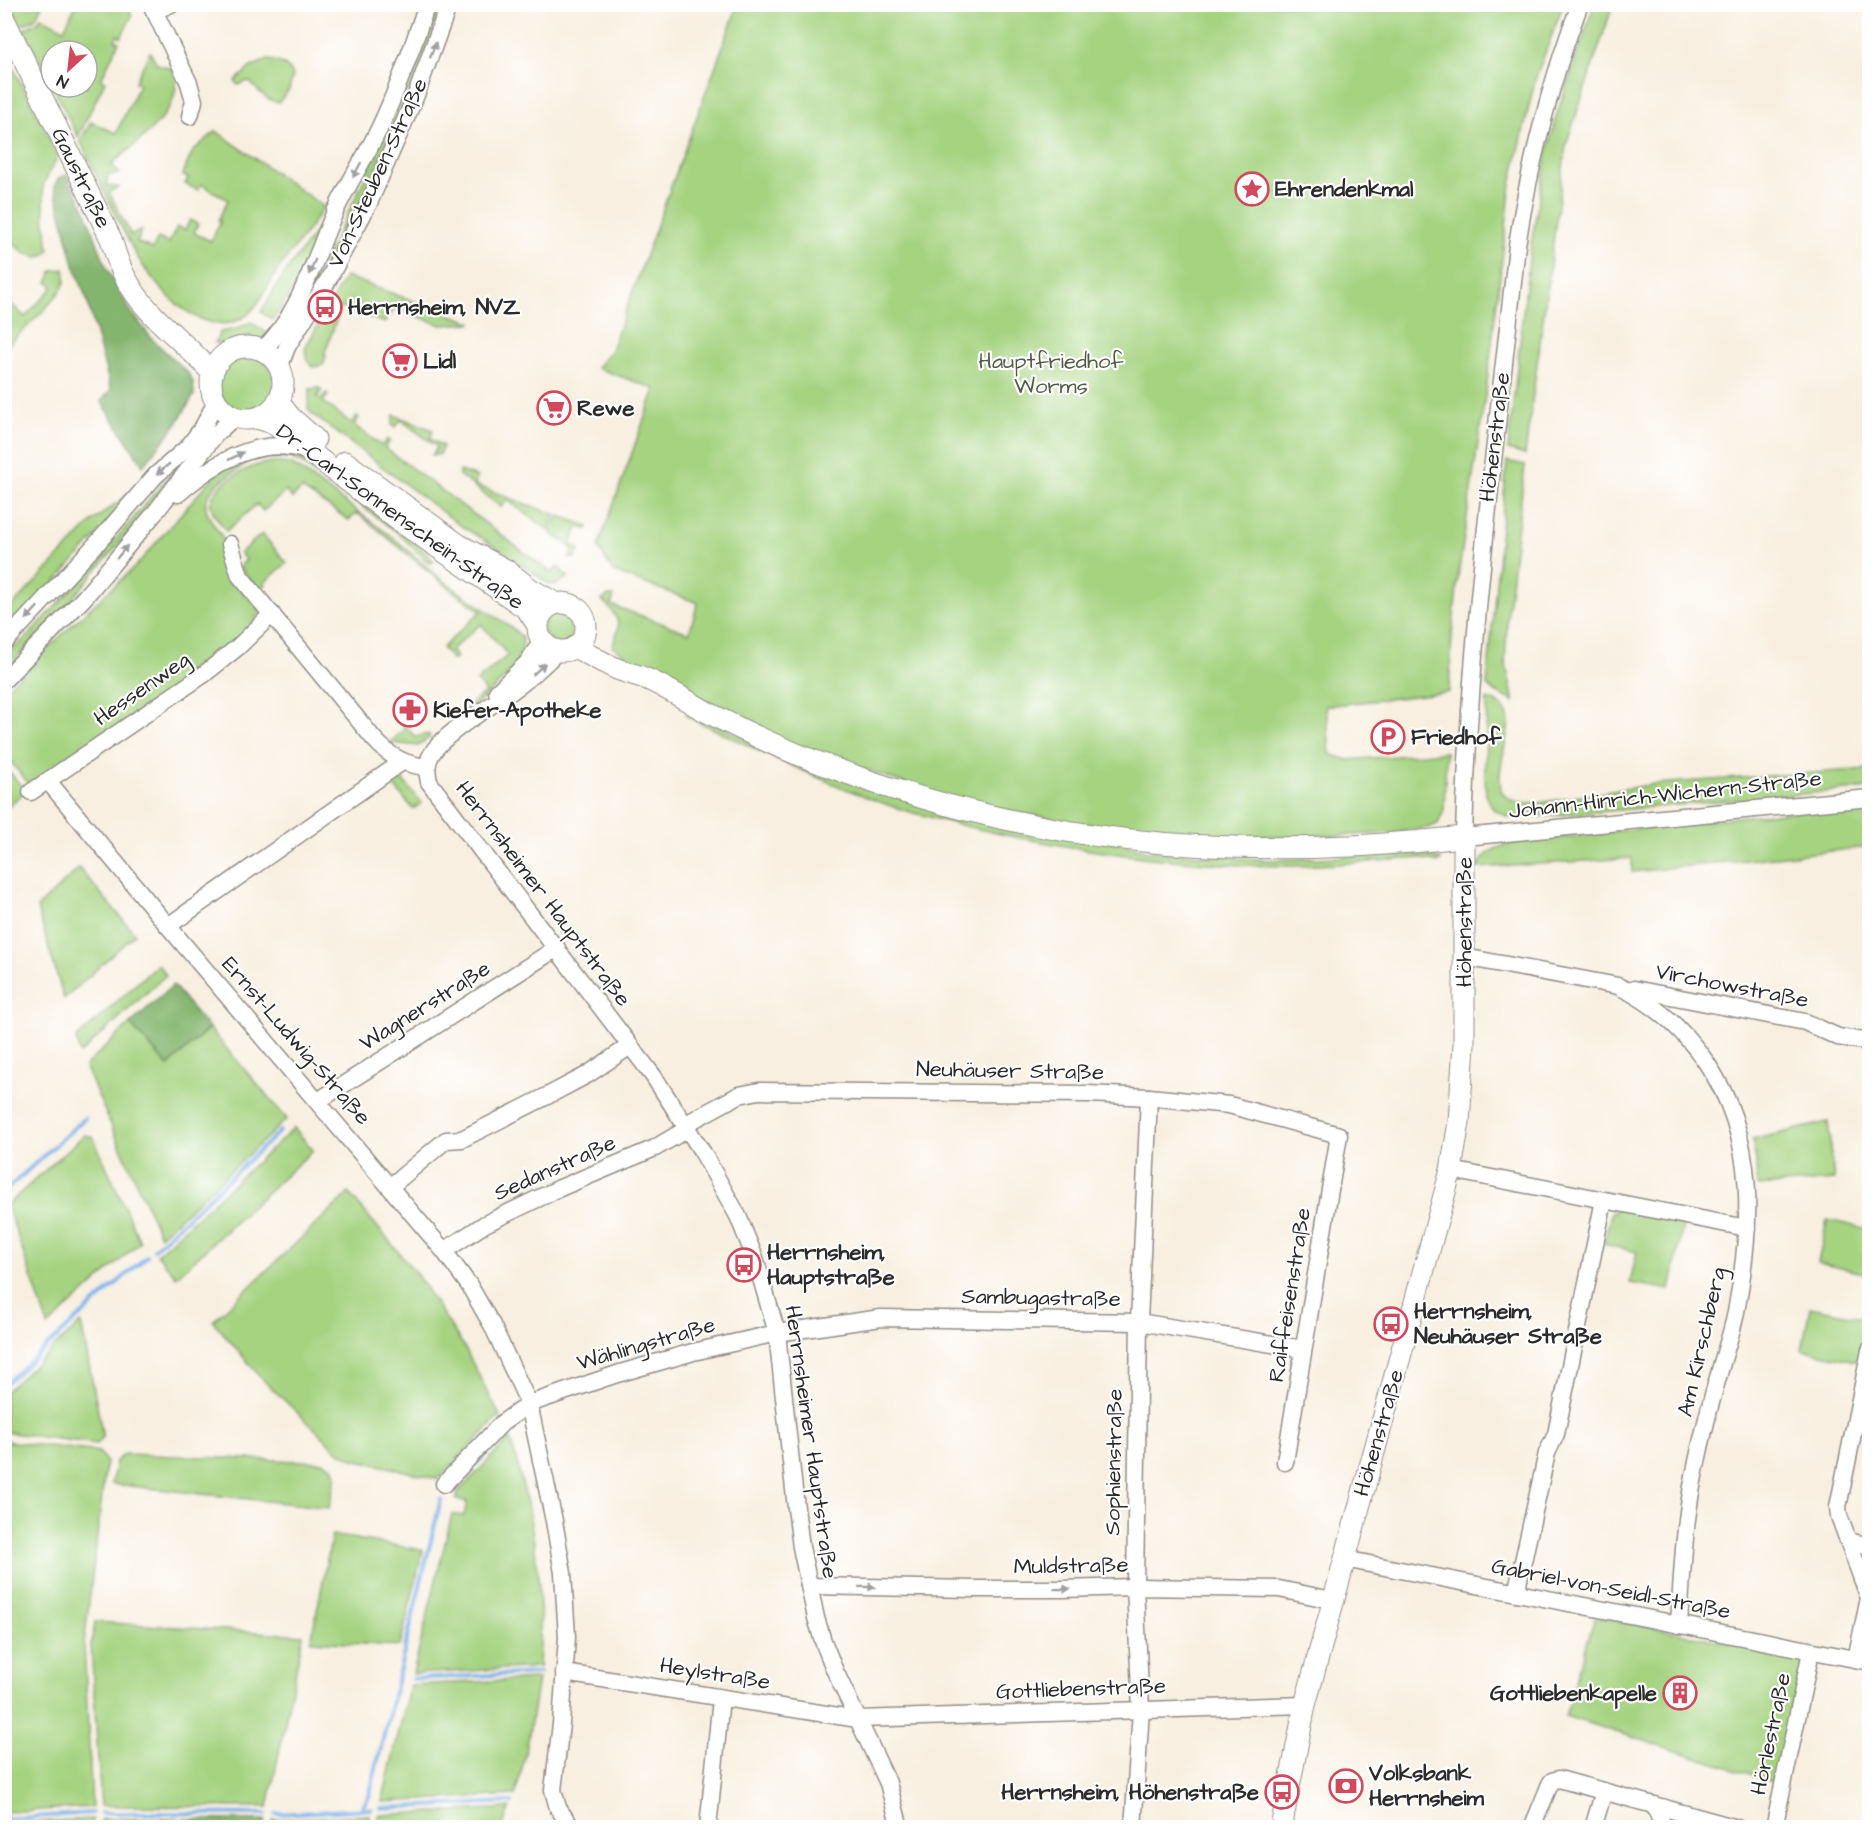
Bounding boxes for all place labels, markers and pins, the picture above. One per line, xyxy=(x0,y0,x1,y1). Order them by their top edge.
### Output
place icon: Ehrendenkmal xyxy=(1234,171,1270,207)
place label: Ehrendenkmal xyxy=(1275,174,1414,205)
bus stop icon: Herrnsheim, NVZ xyxy=(307,289,343,325)
place label: Herrnsheim, NVZ xyxy=(348,292,520,323)
supermarket icon: Lidl xyxy=(382,343,418,379)
place label: Lidl xyxy=(423,346,457,377)
supermarket icon: Rewe xyxy=(536,390,572,426)
place label: Rewe xyxy=(577,393,634,424)
pharmacy icon: Kiefer-Apotheke xyxy=(392,692,428,728)
place label: Kiefer-Apotheke xyxy=(433,695,601,726)
parking icon: Friedhof xyxy=(1370,719,1406,755)
place label: Friedhof xyxy=(1411,722,1502,753)
place label: Herrnsheim, Hauptstraße xyxy=(767,1237,895,1293)
bus stop icon: Herrnsheim, Hauptstraße xyxy=(726,1247,762,1283)
place label: Herrnsheim, Neuhäuser Straße xyxy=(1414,1296,1602,1352)
bus stop icon: Herrnsheim, Neuhäuser Straße xyxy=(1373,1306,1409,1342)
building icon: Gottliebenkapelle xyxy=(1662,1675,1698,1711)
place label: Gottliebenkapelle xyxy=(1490,1678,1657,1709)
place label: Volksbank Herrnsheim xyxy=(1368,1758,1485,1814)
bank icon: Volksbank Herrnsheim xyxy=(1328,1768,1364,1804)
bus stop icon: Herrnsheim, Höhenstraße xyxy=(1264,1774,1300,1810)
place label: Herrnsheim, Höhenstraße xyxy=(1001,1777,1259,1808)

